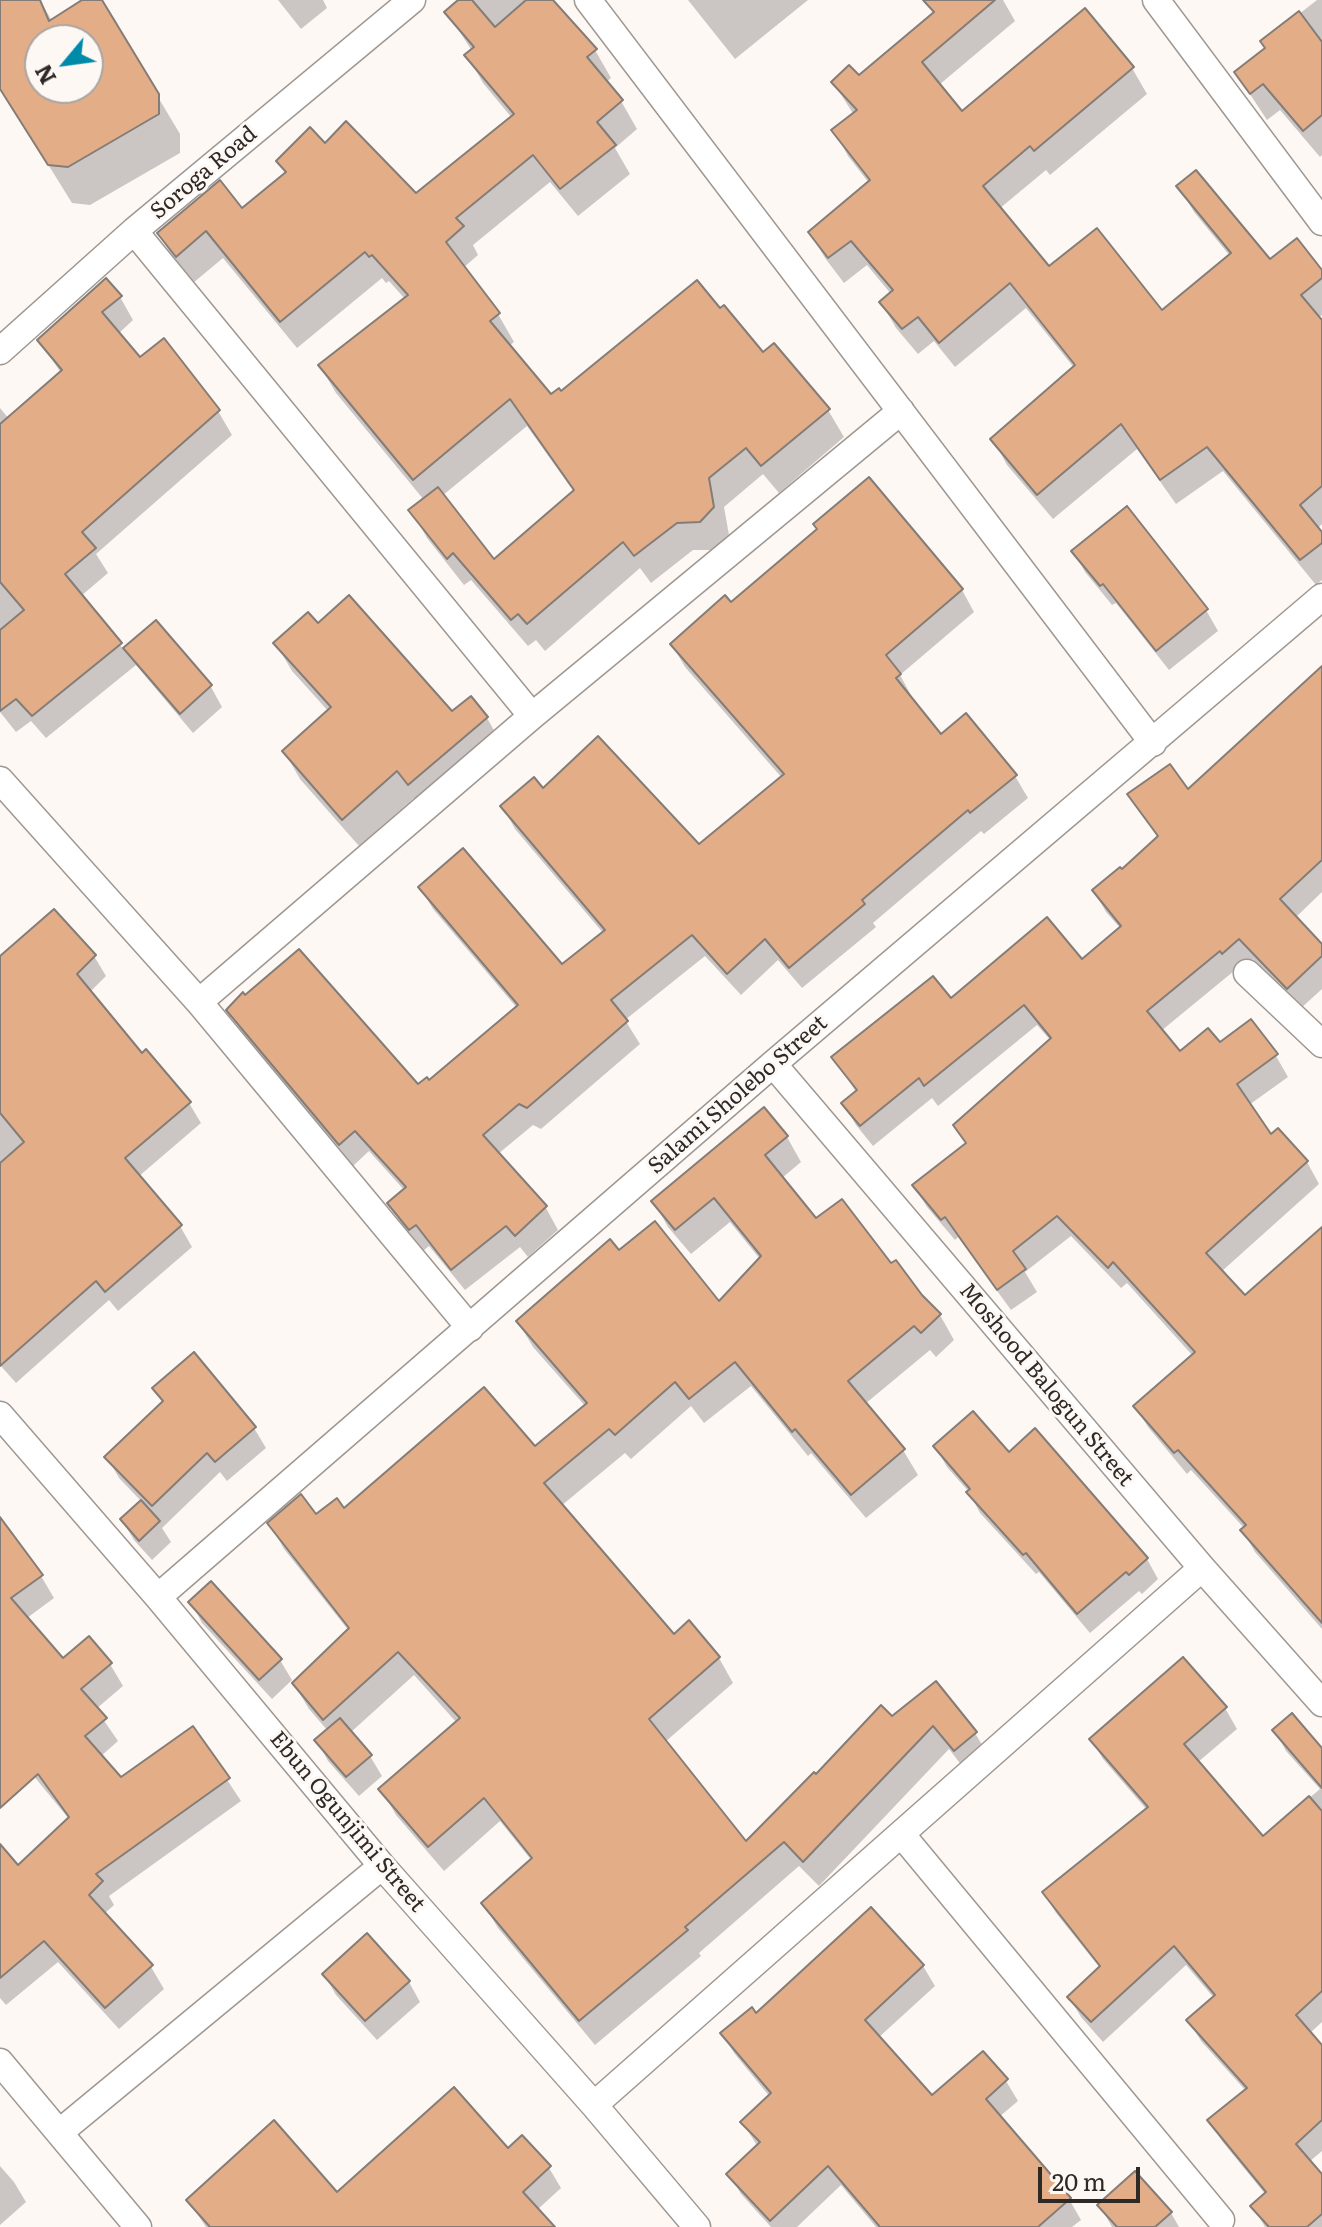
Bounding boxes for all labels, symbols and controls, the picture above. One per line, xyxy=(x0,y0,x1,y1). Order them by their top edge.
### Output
north arrow xyxy=(24,24,104,104)
text: N xyxy=(25,59,63,91)
street label: Soroga Road xyxy=(145,121,263,225)
street label: Salami Sholebo Street xyxy=(643,1010,833,1180)
street label: Moshood Balogun Street xyxy=(953,1278,1139,1492)
street label: Ebun Ogunjimi Street xyxy=(264,1726,430,1918)
scale bar xyxy=(1042,2151,1144,2201)
text: 20 m xyxy=(1052,2163,1106,2198)

